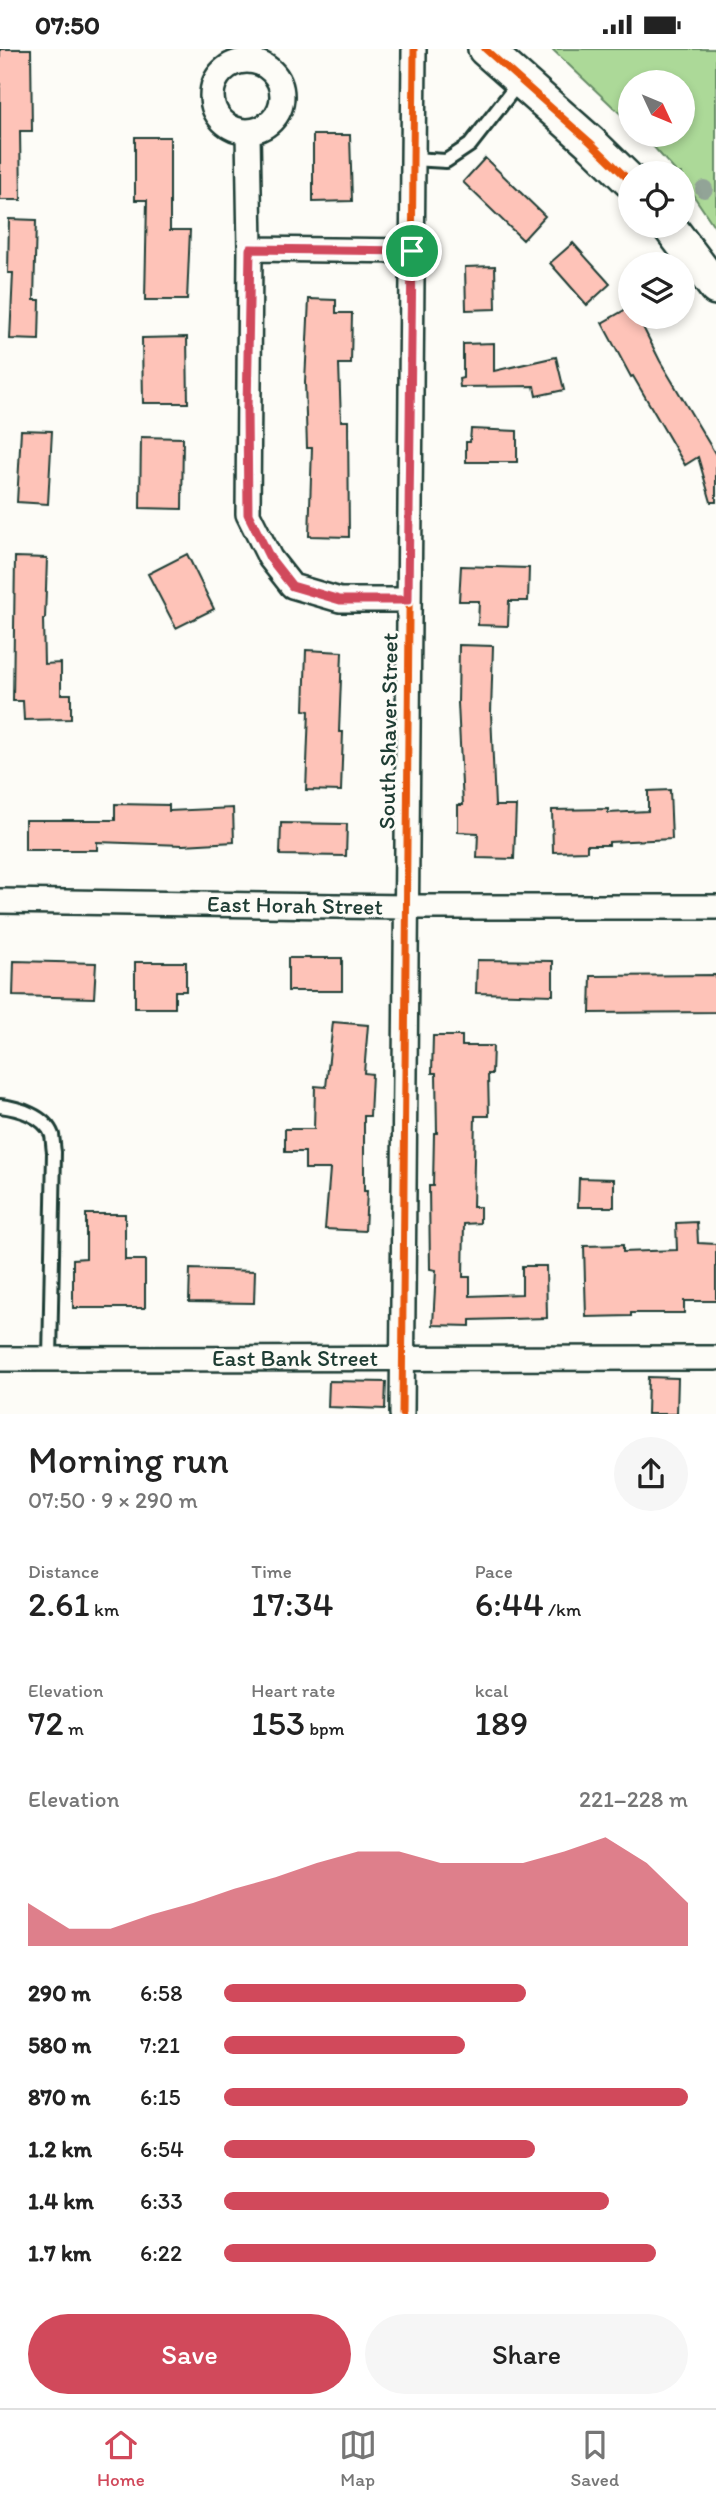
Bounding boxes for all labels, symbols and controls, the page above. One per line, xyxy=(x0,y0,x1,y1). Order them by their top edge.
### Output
text: 07:50 xyxy=(35,9,100,41)
north arrow xyxy=(618,70,695,147)
map controls xyxy=(618,70,695,329)
button: locate xyxy=(618,161,695,238)
pin xyxy=(382,221,442,281)
icon: arrive xyxy=(393,232,431,270)
button: layers xyxy=(618,252,695,329)
street label: South Shaver Street xyxy=(372,632,404,830)
street label: East Horah Street xyxy=(207,889,383,921)
street label: East Bank Street xyxy=(212,1344,378,1372)
text: Morning run xyxy=(28,1437,229,1483)
button: share xyxy=(614,1437,688,1511)
text: 07:50 · 9 × 290 m xyxy=(28,1486,198,1514)
text: Distance xyxy=(28,1560,99,1583)
text: Time xyxy=(251,1560,292,1583)
text: Pace xyxy=(475,1560,513,1583)
text: 2.61 xyxy=(28,1583,90,1625)
text: 17:34 xyxy=(251,1583,334,1625)
text: 6:44 xyxy=(475,1583,544,1625)
text: km xyxy=(90,1598,119,1621)
text: /km xyxy=(544,1598,581,1621)
text: Elevation xyxy=(28,1679,104,1702)
text: Heart rate xyxy=(251,1679,335,1702)
text: kcal xyxy=(475,1679,508,1702)
text: 72 xyxy=(28,1702,64,1744)
text: 153 xyxy=(251,1702,305,1744)
text: 189 xyxy=(475,1702,528,1744)
text: m xyxy=(64,1717,84,1740)
text: bpm xyxy=(305,1717,345,1740)
text: Elevation xyxy=(28,1785,119,1813)
text: 221–228 m xyxy=(579,1785,688,1813)
text: 290 m xyxy=(28,1979,91,2007)
text: 6:58 xyxy=(140,1979,182,2007)
text: 580 m xyxy=(28,2031,91,2059)
text: 7:21 xyxy=(140,2031,180,2059)
text: 870 m xyxy=(28,2083,91,2111)
text: 6:15 xyxy=(140,2083,181,2111)
text: 1.2 km xyxy=(28,2135,92,2163)
text: 6:54 xyxy=(140,2135,184,2163)
text: 1.4 km xyxy=(28,2187,94,2215)
text: 6:33 xyxy=(140,2187,183,2215)
text: 1.7 km xyxy=(28,2239,91,2267)
text: 6:22 xyxy=(140,2239,182,2267)
button: Save xyxy=(28,2314,351,2394)
button: Share xyxy=(365,2314,688,2394)
tab: Home xyxy=(97,2426,145,2491)
tab: Map xyxy=(339,2426,377,2491)
tab: Saved xyxy=(571,2426,619,2491)

